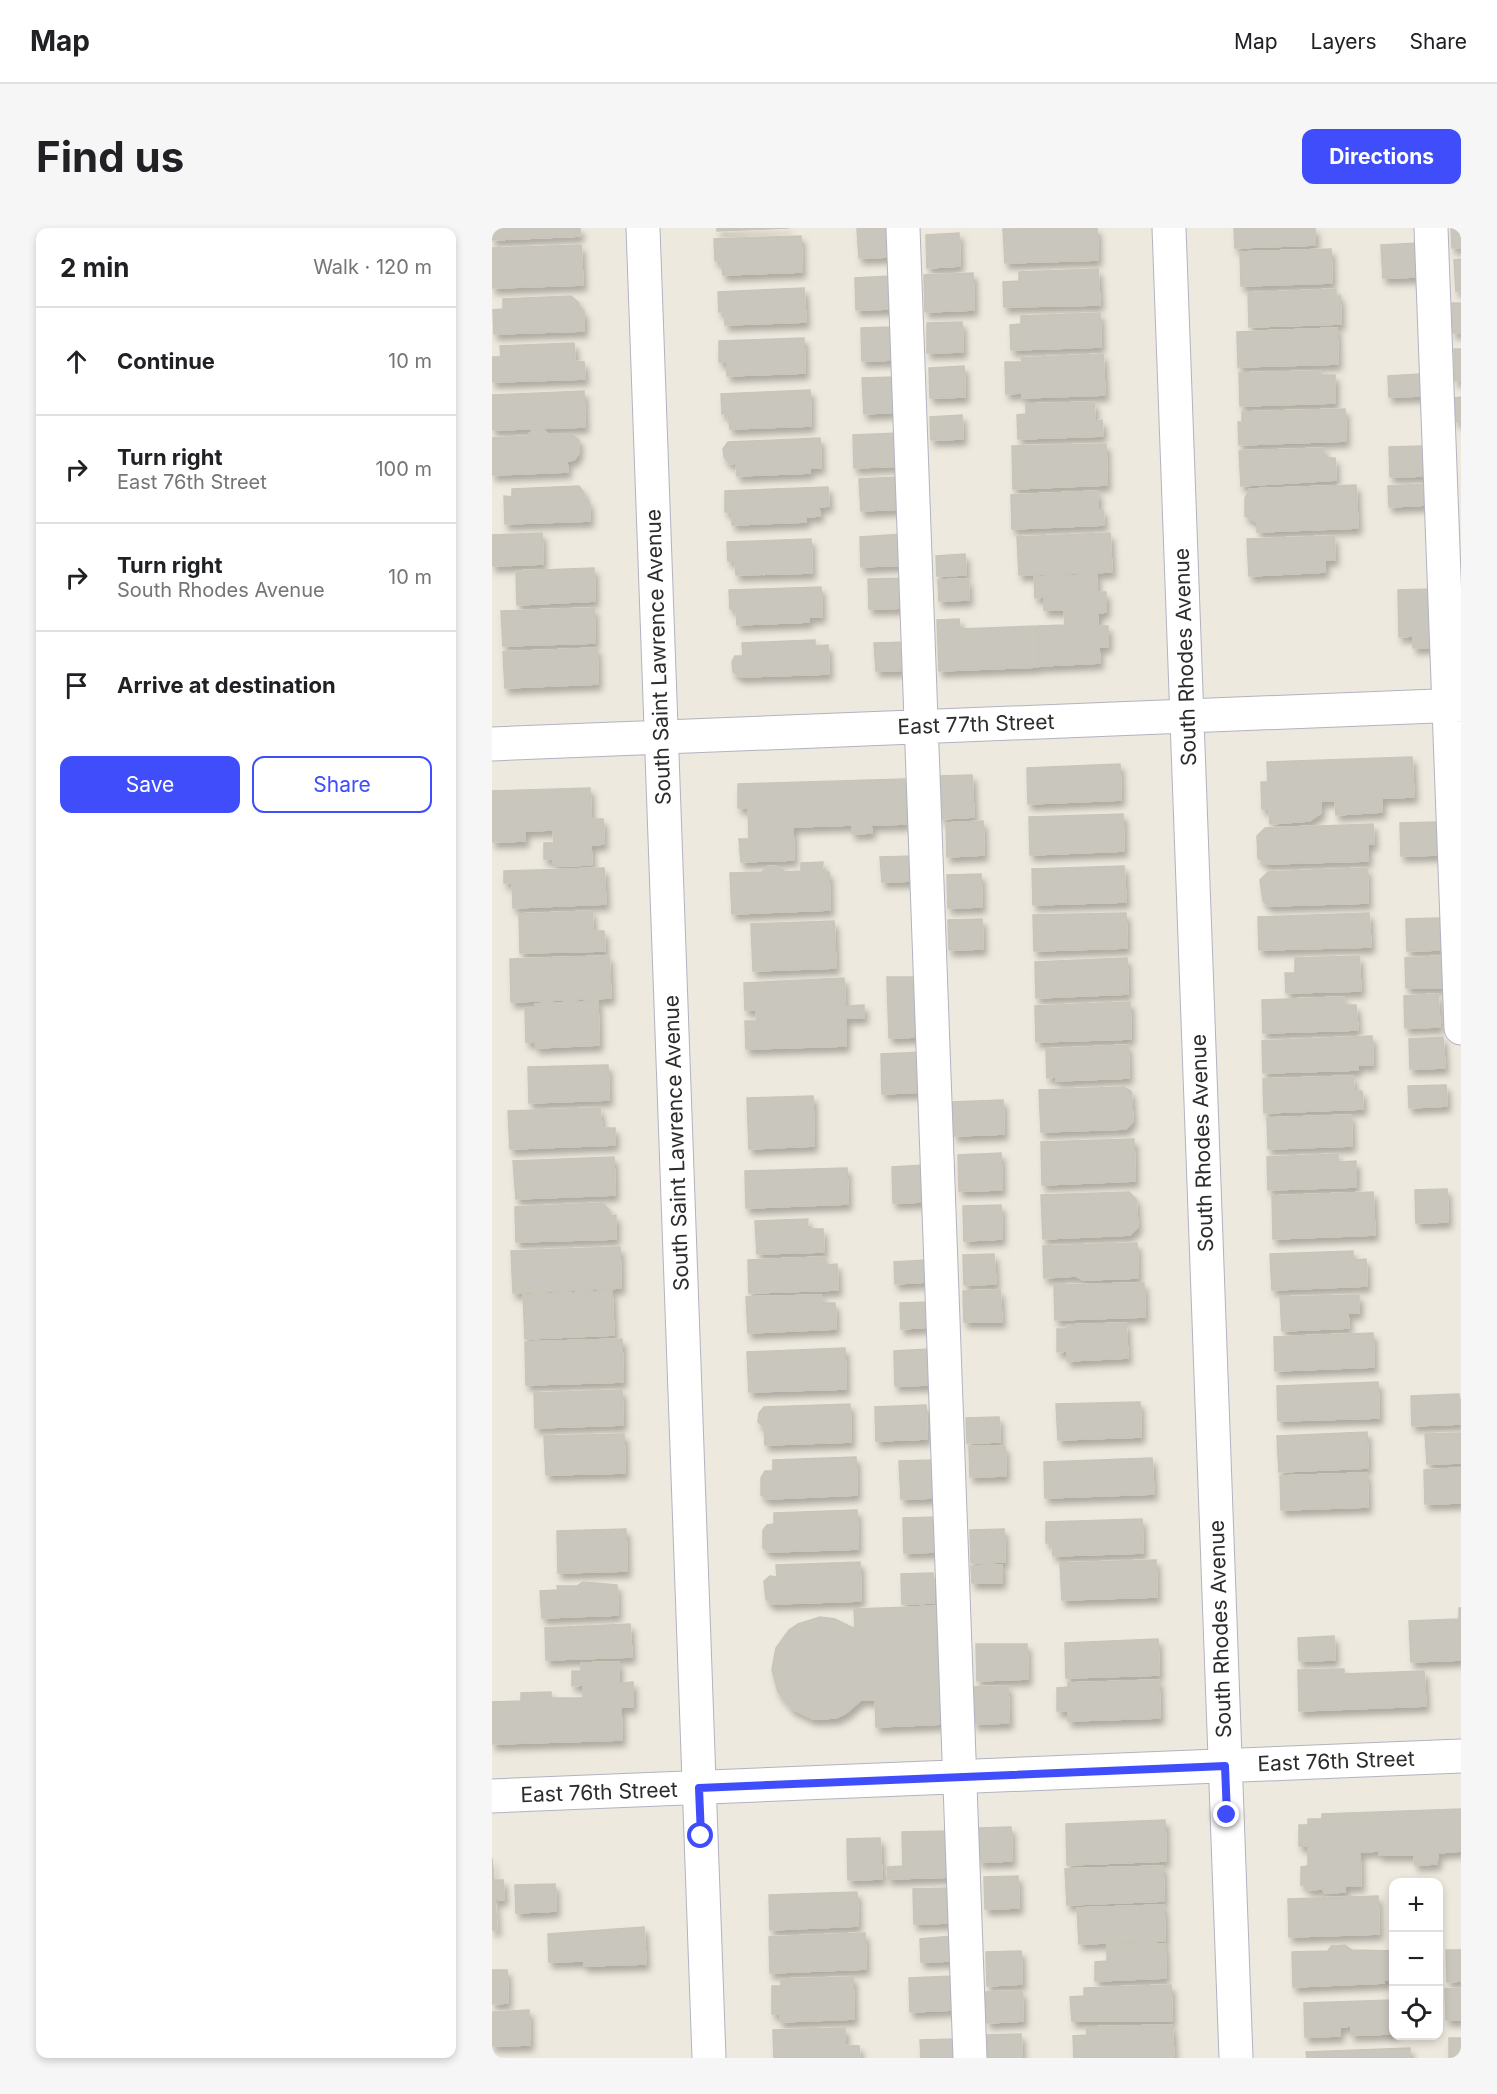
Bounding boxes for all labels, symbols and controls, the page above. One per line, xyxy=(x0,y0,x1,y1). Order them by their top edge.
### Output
text: Map xyxy=(30,24,90,58)
text: Map xyxy=(1234,29,1278,54)
text: Layers xyxy=(1311,29,1377,54)
text: Share xyxy=(1410,29,1467,54)
button: Directions xyxy=(1302,129,1461,184)
text: Find us xyxy=(36,131,184,182)
text: 2 min xyxy=(60,252,130,283)
text: Walk · 120 m xyxy=(313,255,432,279)
icon: ahead xyxy=(60,345,93,378)
text: Continue xyxy=(117,348,215,374)
text: 10 m xyxy=(388,349,432,373)
text: Turn right xyxy=(117,444,223,470)
icon: right xyxy=(60,453,93,486)
text: 100 m xyxy=(375,457,432,481)
text: East 76th Street xyxy=(117,470,267,494)
street label: South Saint Lawrence Avenue xyxy=(640,509,676,805)
street label: South Rhodes Avenue xyxy=(1169,548,1201,766)
text: Turn right xyxy=(117,552,223,578)
icon: right xyxy=(60,561,93,594)
text: 10 m xyxy=(388,565,432,589)
text: South Rhodes Avenue xyxy=(117,578,325,602)
icon: arrive xyxy=(60,669,93,702)
text: Arrive at destination xyxy=(117,672,336,698)
street label: East 77th Street xyxy=(897,709,1055,739)
button: Save xyxy=(60,756,240,813)
button: Share xyxy=(252,756,432,813)
street label: South Saint Lawrence Avenue xyxy=(658,995,694,1291)
street label: South Rhodes Avenue xyxy=(1186,1034,1218,1252)
street label: South Rhodes Avenue xyxy=(1204,1520,1236,1738)
street label: East 76th Street xyxy=(1257,1746,1415,1776)
street label: East 76th Street xyxy=(520,1777,678,1807)
route end xyxy=(1213,1801,1239,1827)
route start xyxy=(687,1822,713,1848)
map controls xyxy=(1389,1878,1443,2040)
button: + xyxy=(1389,1878,1443,1932)
button: − xyxy=(1389,1932,1443,1986)
button: locate xyxy=(1389,1986,1443,2040)

